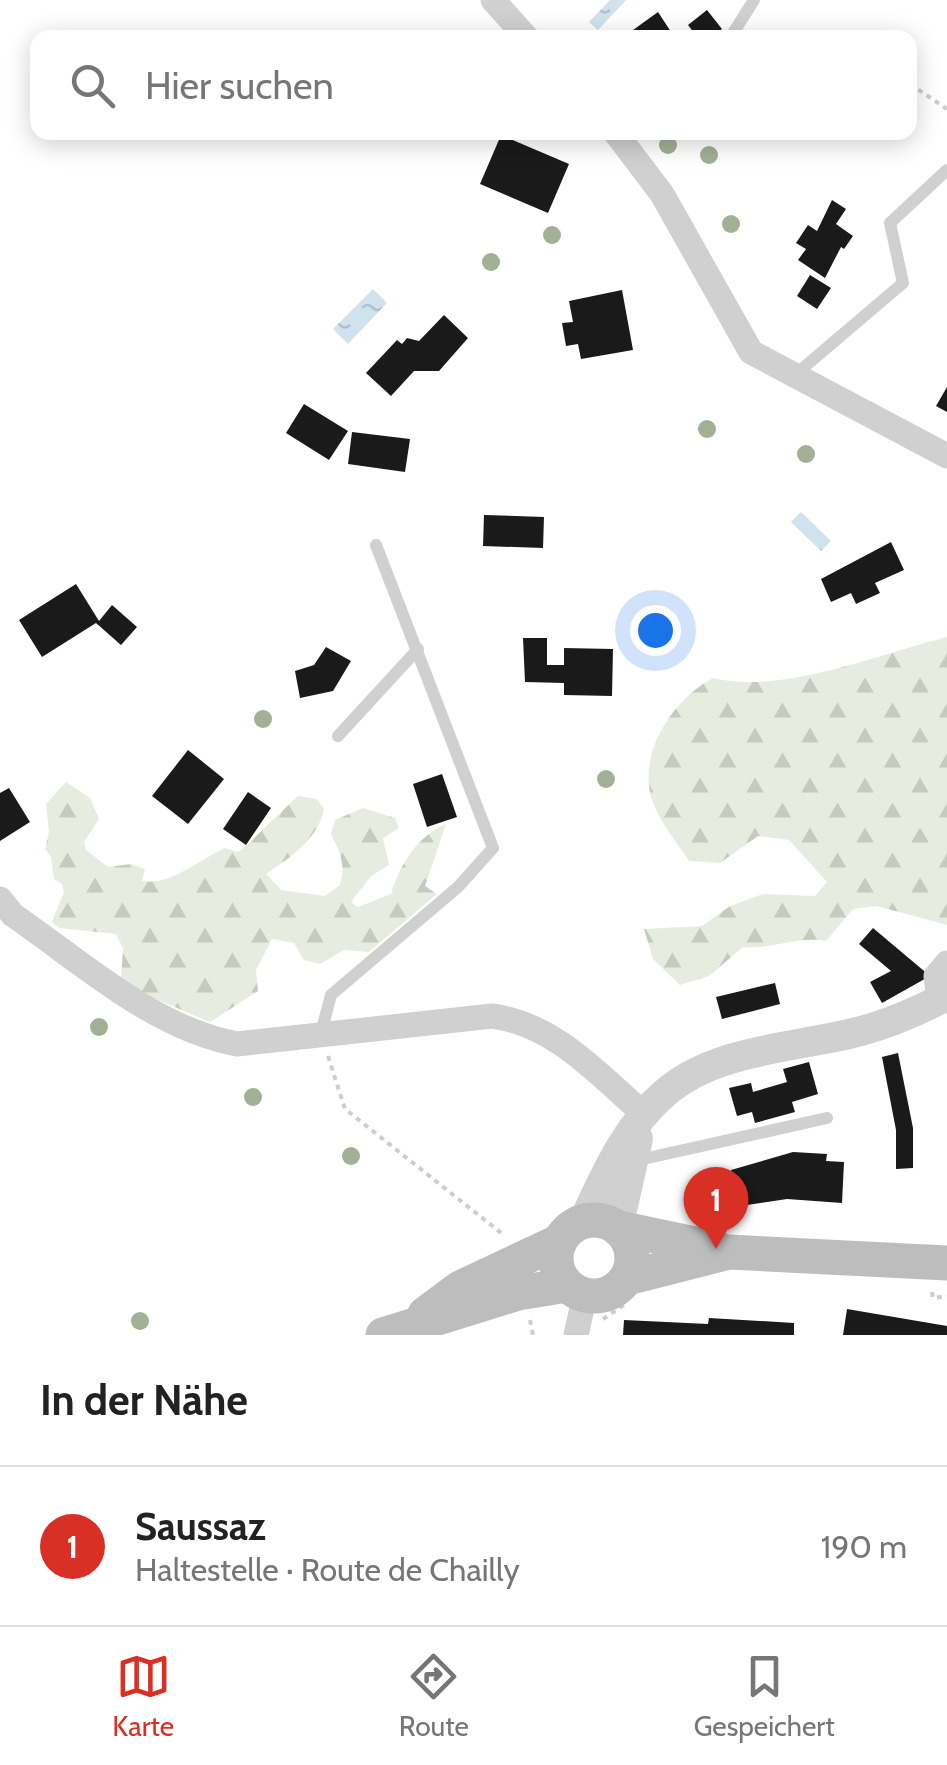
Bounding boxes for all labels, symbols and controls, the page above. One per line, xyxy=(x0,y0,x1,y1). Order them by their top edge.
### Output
search box xyxy=(30,30,917,140)
icon: search xyxy=(65,58,120,113)
text: Hier suchen xyxy=(145,62,334,109)
your location xyxy=(630,605,681,656)
pin: 1 xyxy=(684,1166,748,1249)
text: In der Nähe xyxy=(40,1374,248,1426)
text: Saussaz xyxy=(135,1503,266,1550)
text: 1 xyxy=(67,1527,78,1566)
text: 190 m xyxy=(821,1527,907,1566)
text: Haltestelle · Route de Chailly xyxy=(135,1550,520,1589)
tab: Karte xyxy=(112,1649,174,1743)
tab: Route xyxy=(399,1649,469,1743)
tab: Gespeichert xyxy=(694,1649,835,1743)

